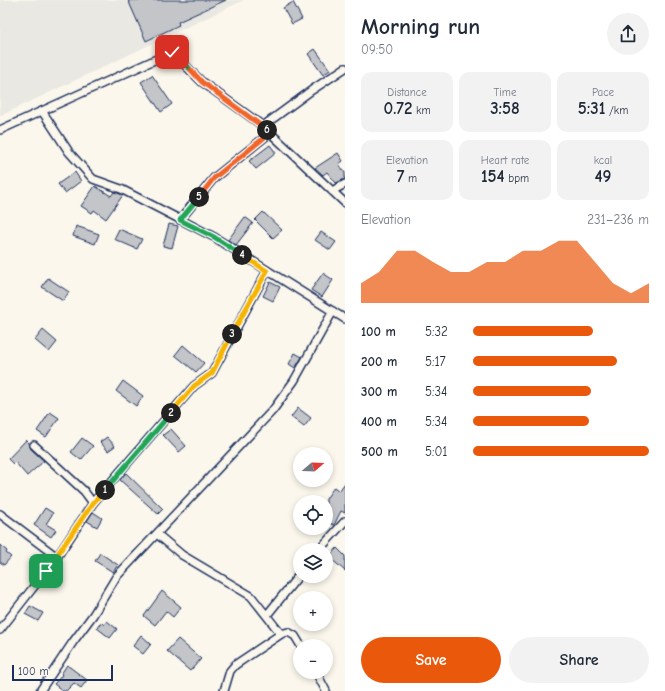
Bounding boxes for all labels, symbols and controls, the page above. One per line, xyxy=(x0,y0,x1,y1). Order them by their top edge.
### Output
button: share xyxy=(607,13,649,55)
text: Morning run xyxy=(361,14,480,40)
pin xyxy=(155,35,189,69)
icon: check xyxy=(161,41,183,63)
text: 09:50 xyxy=(361,42,393,57)
text: Distance xyxy=(387,86,427,99)
text: Time xyxy=(494,86,516,99)
text: Pace xyxy=(592,86,614,99)
text: 0.72 xyxy=(383,99,412,118)
text: 3:58 xyxy=(490,99,520,118)
text: 5:31 xyxy=(578,99,605,118)
text: km xyxy=(412,104,431,117)
text: /km xyxy=(605,104,628,117)
pin: 6 xyxy=(257,120,277,140)
text: 6 xyxy=(264,123,270,136)
text: Elevation xyxy=(386,154,428,167)
text: Heart rate xyxy=(481,154,529,167)
text: kcal xyxy=(594,154,612,167)
text: 7 xyxy=(397,167,404,186)
text: 154 xyxy=(481,167,505,186)
text: 49 xyxy=(595,167,611,186)
text: m xyxy=(404,172,417,185)
text: bpm xyxy=(505,172,529,185)
pin: 5 xyxy=(189,187,209,207)
text: 5 xyxy=(196,190,202,203)
text: Elevation xyxy=(361,212,411,227)
text: 231–236 m xyxy=(587,212,649,227)
pin: 4 xyxy=(232,245,252,265)
text: 4 xyxy=(239,248,245,261)
pin: 3 xyxy=(222,324,242,344)
text: 100 m xyxy=(361,324,396,339)
text: 5:32 xyxy=(425,324,448,339)
text: 3 xyxy=(229,327,235,340)
text: 200 m xyxy=(361,354,397,369)
text: 5:17 xyxy=(425,354,446,369)
text: 300 m xyxy=(361,384,397,399)
text: 5:34 xyxy=(425,384,447,399)
pin: 2 xyxy=(161,403,181,423)
text: 2 xyxy=(168,406,174,419)
text: 400 m xyxy=(361,414,397,429)
text: 5:34 xyxy=(425,414,447,429)
text: 500 m xyxy=(361,444,398,459)
text: 5:01 xyxy=(425,444,447,459)
north arrow xyxy=(293,447,333,487)
map controls xyxy=(293,447,333,679)
pin: 1 xyxy=(95,480,115,500)
text: 1 xyxy=(103,483,107,496)
button: locate xyxy=(293,495,333,535)
button: layers xyxy=(293,543,333,583)
pin xyxy=(29,554,63,588)
icon: arrive xyxy=(35,560,57,582)
button: + xyxy=(293,591,333,631)
button: Save xyxy=(361,637,501,683)
button: Share xyxy=(509,637,649,683)
button: − xyxy=(293,639,333,679)
scale bar xyxy=(12,663,113,682)
text: 100 m xyxy=(18,665,49,678)

